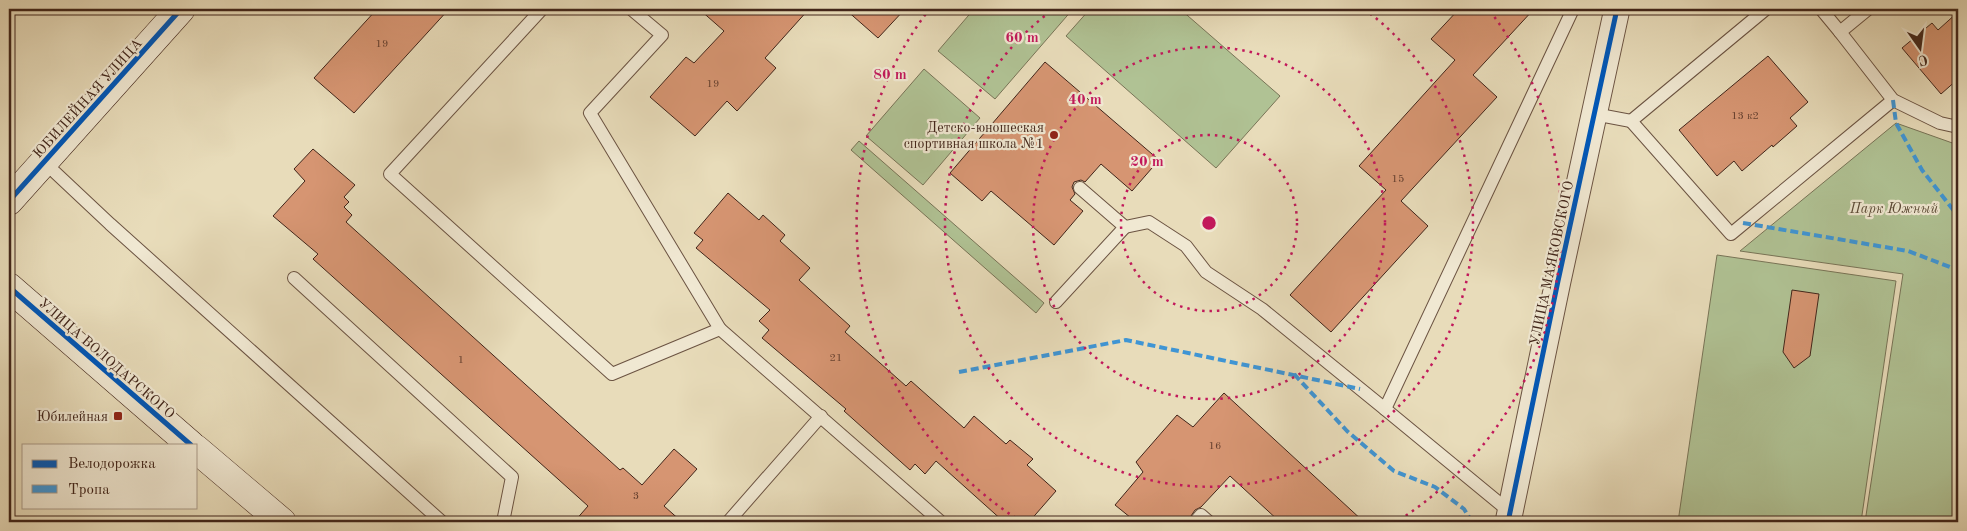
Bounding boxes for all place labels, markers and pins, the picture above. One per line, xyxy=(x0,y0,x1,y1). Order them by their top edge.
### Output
place label: Детско-юношеская спортивная школа №1 xyxy=(904,121,1044,151)
marker: Детско-юношеская спортивная школа №1 xyxy=(1048,129,1060,141)
centre of rings xyxy=(1200,214,1218,232)
place label: Юбилейная xyxy=(37,410,108,424)
marker: Юбилейная xyxy=(112,410,124,422)

